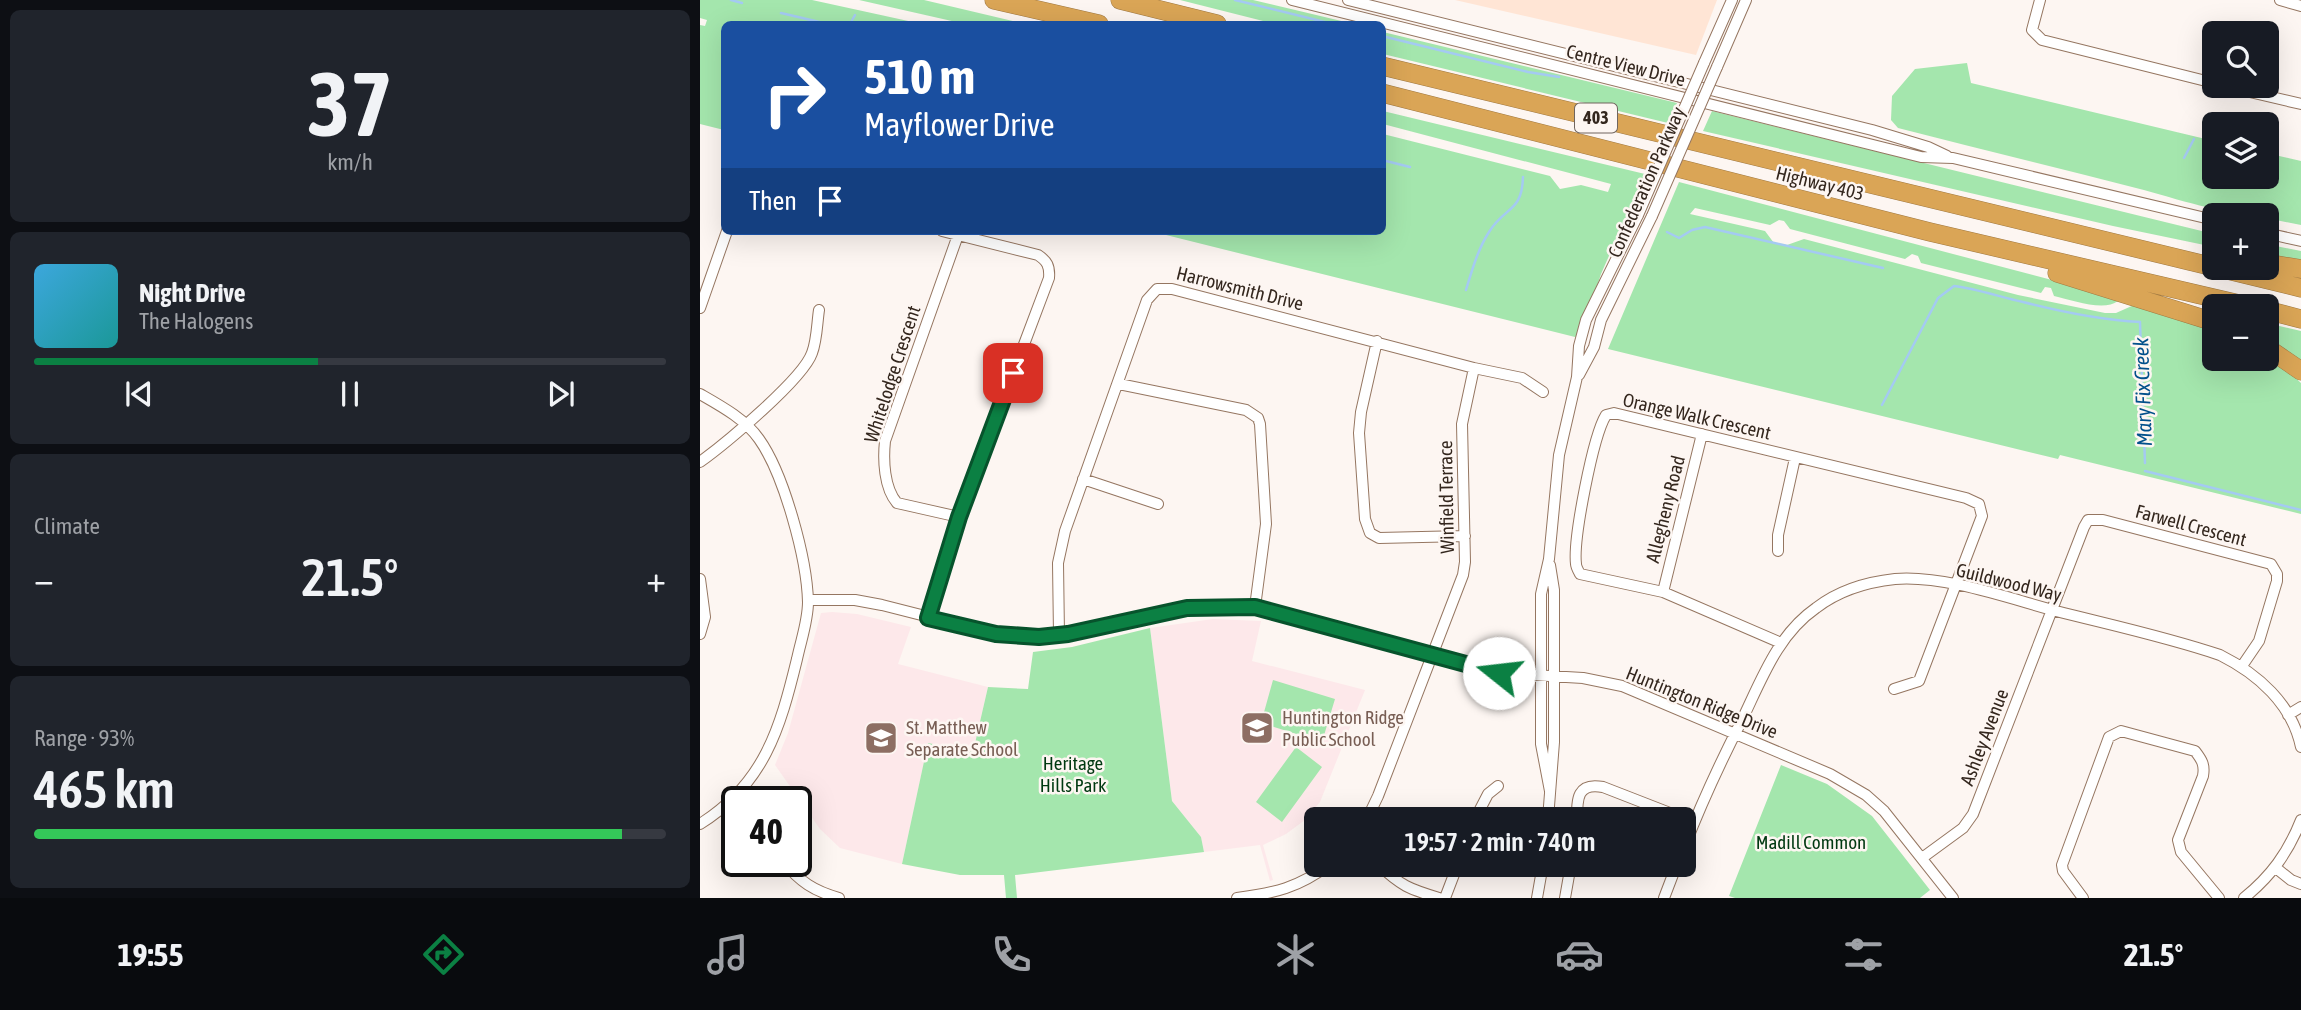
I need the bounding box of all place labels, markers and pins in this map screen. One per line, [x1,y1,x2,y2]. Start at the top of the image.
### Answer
pin [983,343,1043,403]
place label: Huntington Ridge Public School [1282,706,1404,750]
school or university icon: Huntington Ridge Public School [1238,709,1276,747]
place label: St. Matthew Separate School [906,716,1018,760]
school or university icon: St. Matthew Separate School [862,719,900,757]

